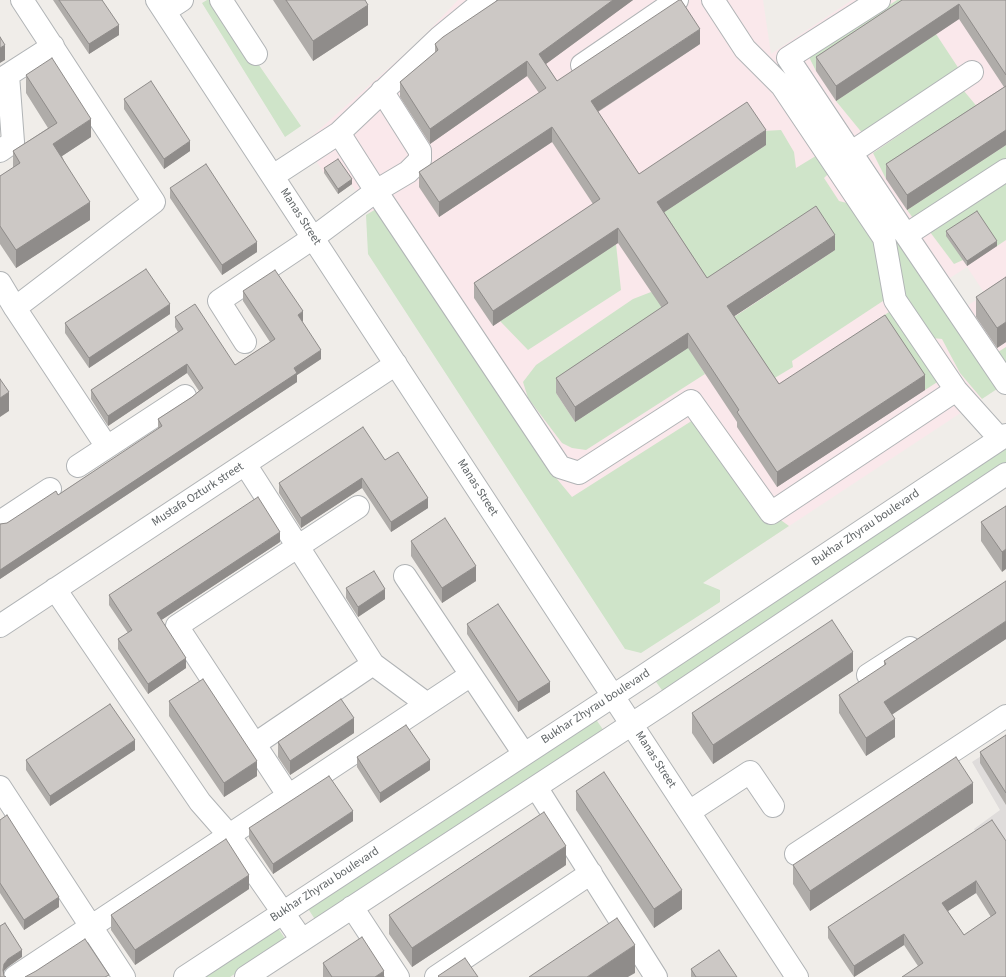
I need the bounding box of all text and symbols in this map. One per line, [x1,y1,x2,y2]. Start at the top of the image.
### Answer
street label: Manas Street [276,186,324,248]
street label: Manas Street [453,457,501,519]
street label: Mustafa Ozturk street [149,460,247,530]
street label: Bukhar Zhyrau boulevard [809,487,923,569]
street label: Bukhar Zhyrau boulevard [539,666,653,748]
street label: Manas Street [631,729,679,791]
street label: Bukhar Zhyrau boulevard [268,844,382,926]

